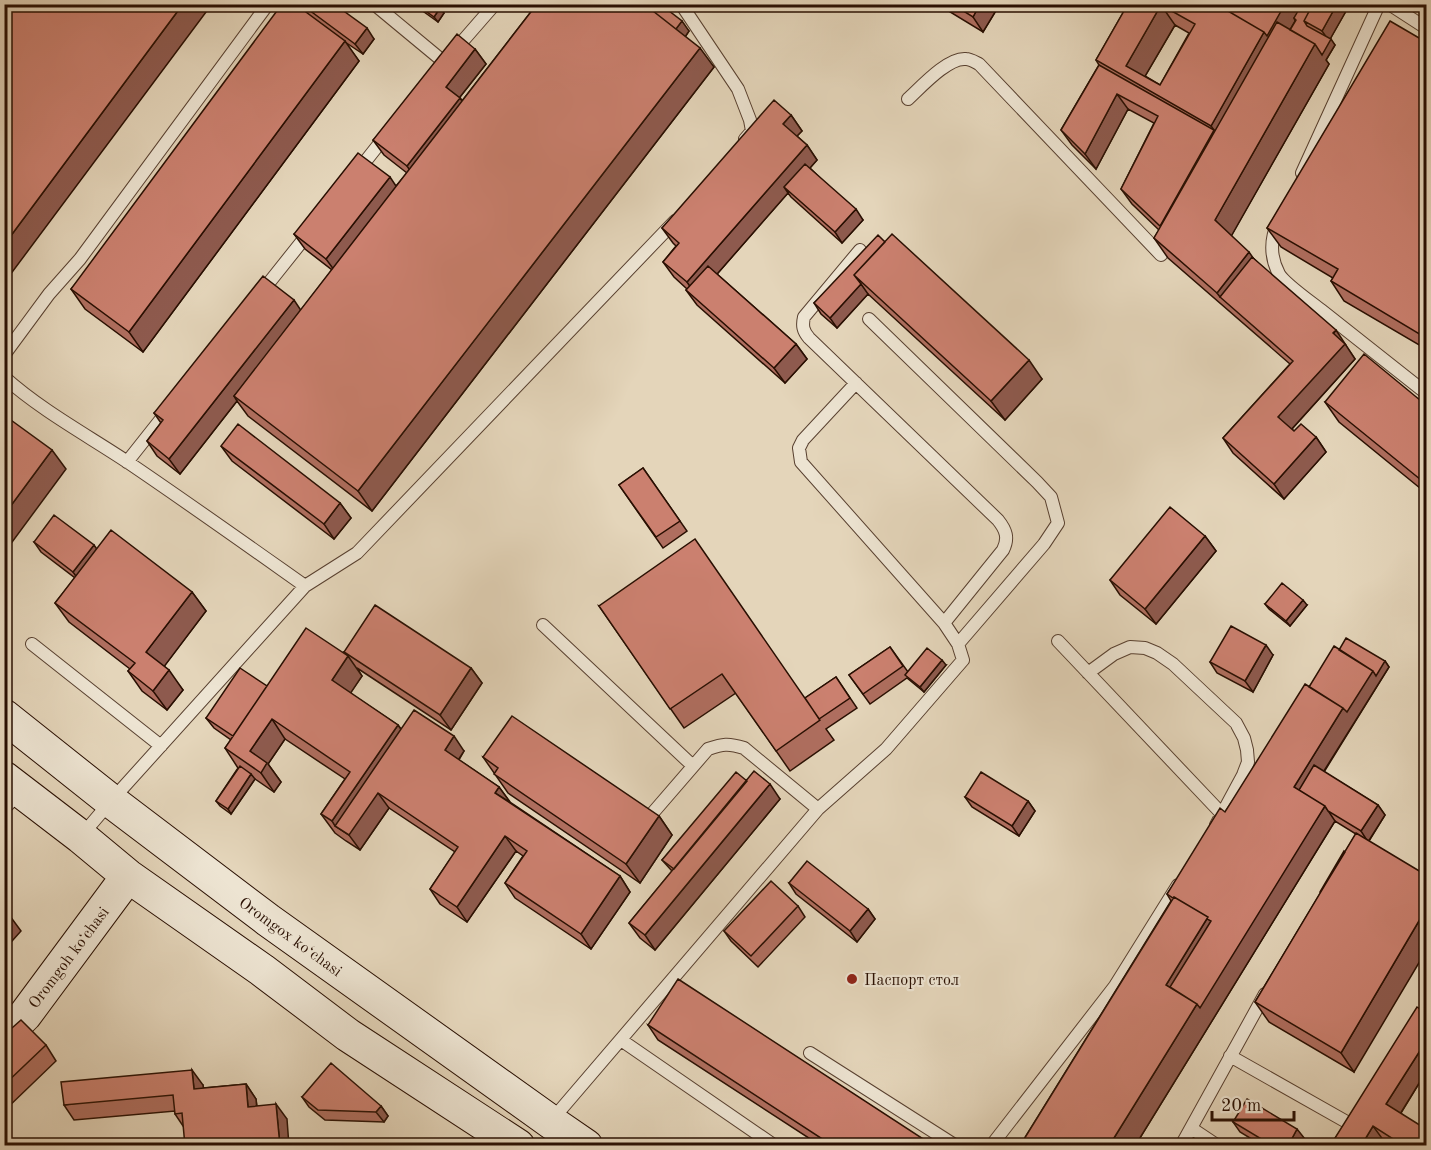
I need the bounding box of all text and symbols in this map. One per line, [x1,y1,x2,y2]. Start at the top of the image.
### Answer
street label: Oromgox ko‘chasi [235,894,345,980]
street label: Oromgoh koʻchasi [26,904,113,1012]
marker: Паспорт стол [845,972,859,986]
place label: Паспорт стол [864,973,959,989]
scale bar [1212,1084,1294,1122]
text: 20 m [1221,1097,1261,1115]

